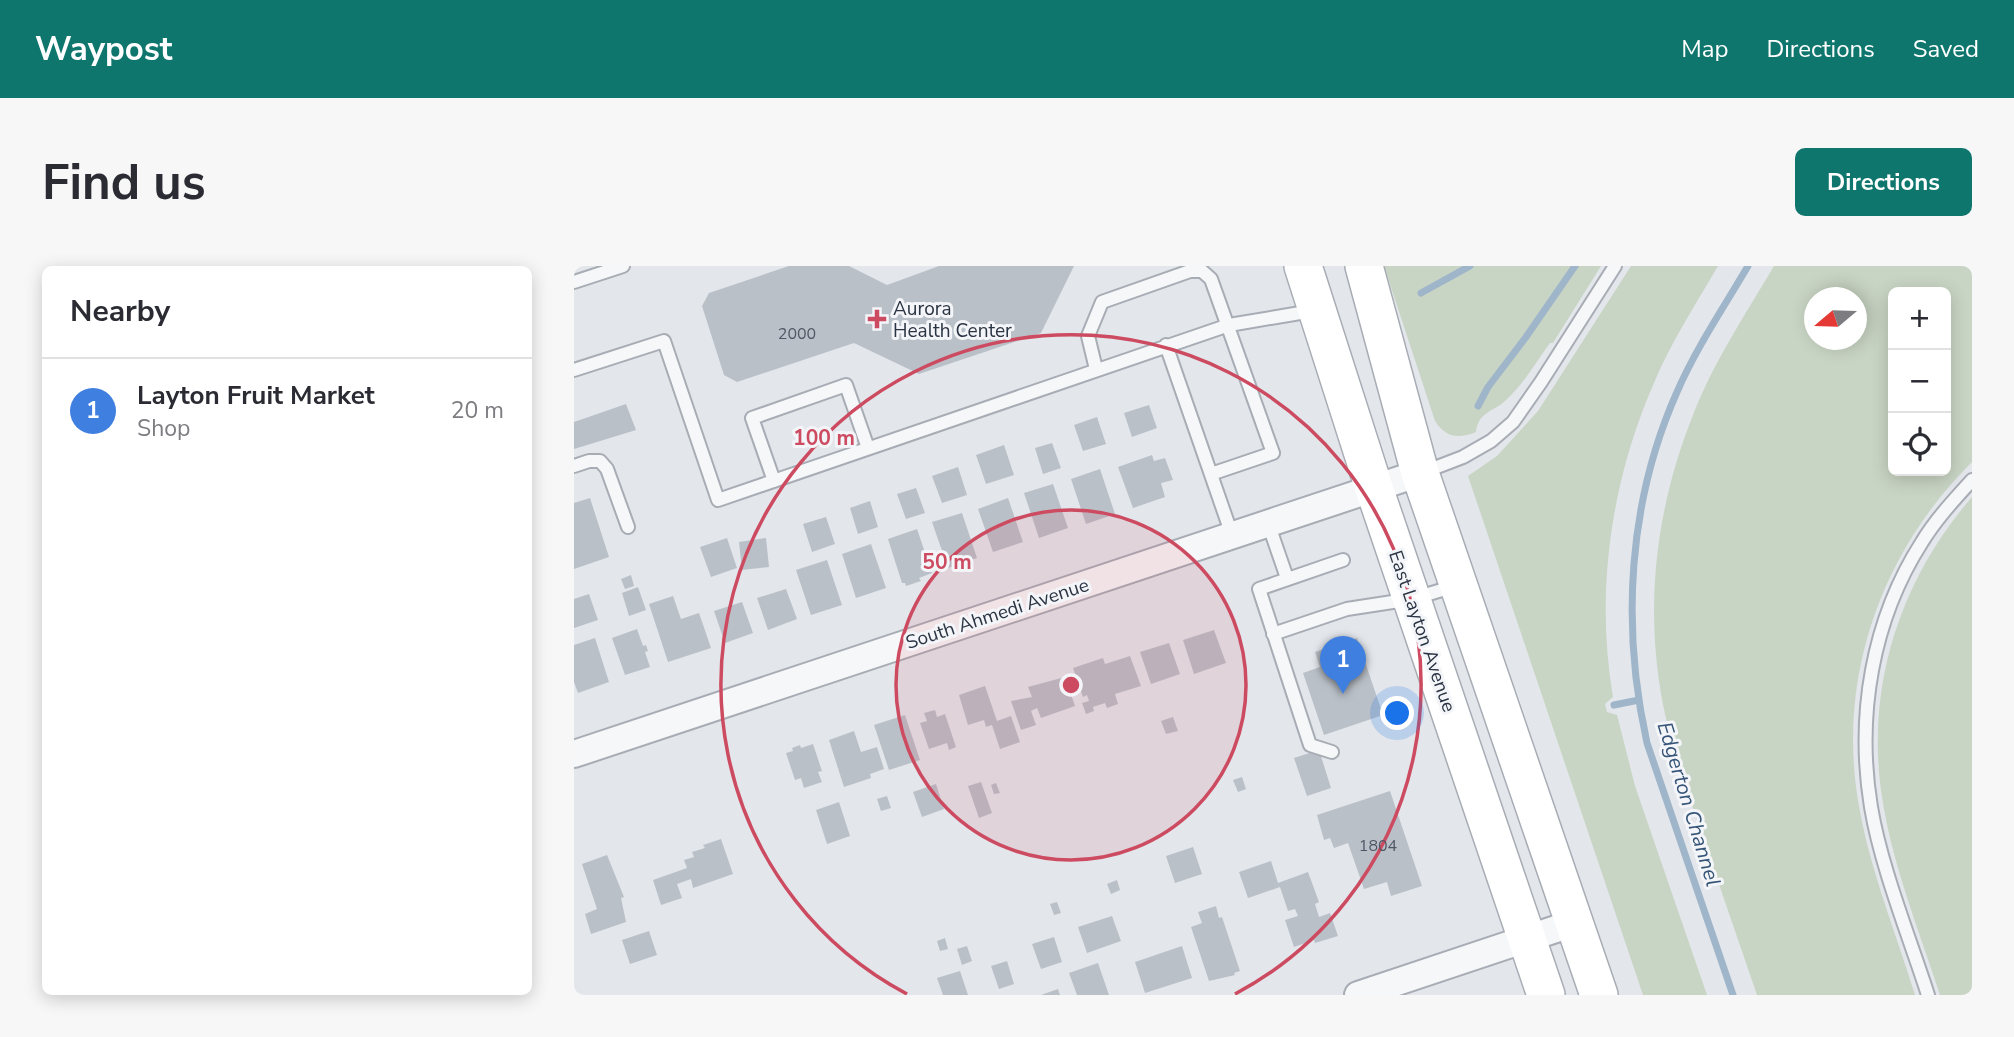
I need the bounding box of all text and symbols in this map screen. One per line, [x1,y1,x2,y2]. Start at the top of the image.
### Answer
text: Waypost [35,27,172,72]
text: Map [1681,33,1728,65]
text: Directions [1766,33,1875,65]
text: Saved [1913,33,1979,65]
button: Directions [1795,148,1972,216]
text: Find us [42,149,206,216]
north arrow [1804,287,1867,350]
map controls [1888,287,1951,476]
button: + [1888,287,1951,350]
text: Nearby [70,291,170,332]
place label: Aurora Health Center [893,296,1012,344]
marker: Aurora Health Center [867,309,887,329]
house number: 2000 [778,323,816,345]
button: − [1888,350,1951,413]
text: Layton Fruit Market [137,378,375,413]
text: 1 [86,395,100,426]
text: 20 m [451,395,504,426]
text: Shop [137,413,190,444]
button: locate [1888,413,1951,476]
text: 100 m [793,424,855,452]
street label: East Layton Avenue [1382,547,1462,716]
text: 50 m [922,548,972,576]
street label: South Ahmedi Avenue [902,572,1092,656]
pin: 1 [1320,636,1366,694]
centre of rings [1059,673,1083,697]
your location [1380,696,1414,730]
water label: Edgerton Channel [1651,718,1727,890]
house number: 1804 [1359,835,1398,857]

